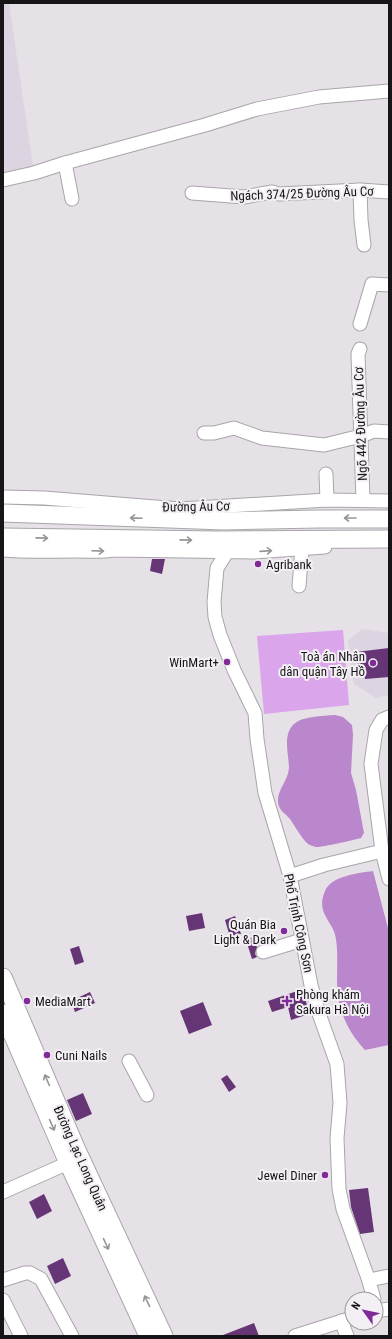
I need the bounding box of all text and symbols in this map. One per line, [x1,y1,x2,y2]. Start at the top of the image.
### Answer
street label: Ngách 374/25 Đường Âu Cơ [230,183,374,203]
street label: Ngõ 442 Đường Âu Cơ [351,366,370,481]
street label: Đường Âu Cơ [162,498,230,515]
one-way arrow [130,514,143,522]
one-way arrow [344,515,357,522]
one-way arrow [35,534,48,542]
one-way arrow [179,536,192,544]
one-way arrow [91,548,104,555]
one-way arrow [259,548,272,555]
place label: Agribank [266,557,312,572]
marker: Agribank [253,559,263,569]
place label: Toà án Nhân dân quận Tây Hồ [280,649,365,679]
place label: WinMart+ [169,655,219,670]
marker: WinMart+ [222,657,232,667]
marker: Toà án Nhân dân quận Tây Hồ [368,658,378,668]
street label: Phố Trịnh Công Sơn [281,872,316,974]
place label: Quán Bia Light & Dark [214,917,276,947]
marker: Quán Bia Light & Dark [279,926,289,936]
place label: Phòng khám Sakura Hà Nội [296,987,369,1017]
place label: MediaMart [35,994,91,1009]
marker: Phòng khám Sakura Hà Nội [281,995,293,1007]
marker: MediaMart [22,996,32,1006]
place label: Cuni Nails [55,1048,107,1063]
marker: Cuni Nails [42,1050,52,1060]
one-way arrow [43,1075,50,1087]
street label: Đường Lạc Long Quân [51,1103,110,1213]
one-way arrow [49,1119,56,1131]
place label: Jewel Diner [257,1168,317,1183]
marker: Jewel Diner [320,1170,330,1180]
one-way arrow [103,1237,110,1249]
north arrow [344,1291,384,1331]
one-way arrow [143,1295,150,1307]
text: N [349,1299,363,1312]

